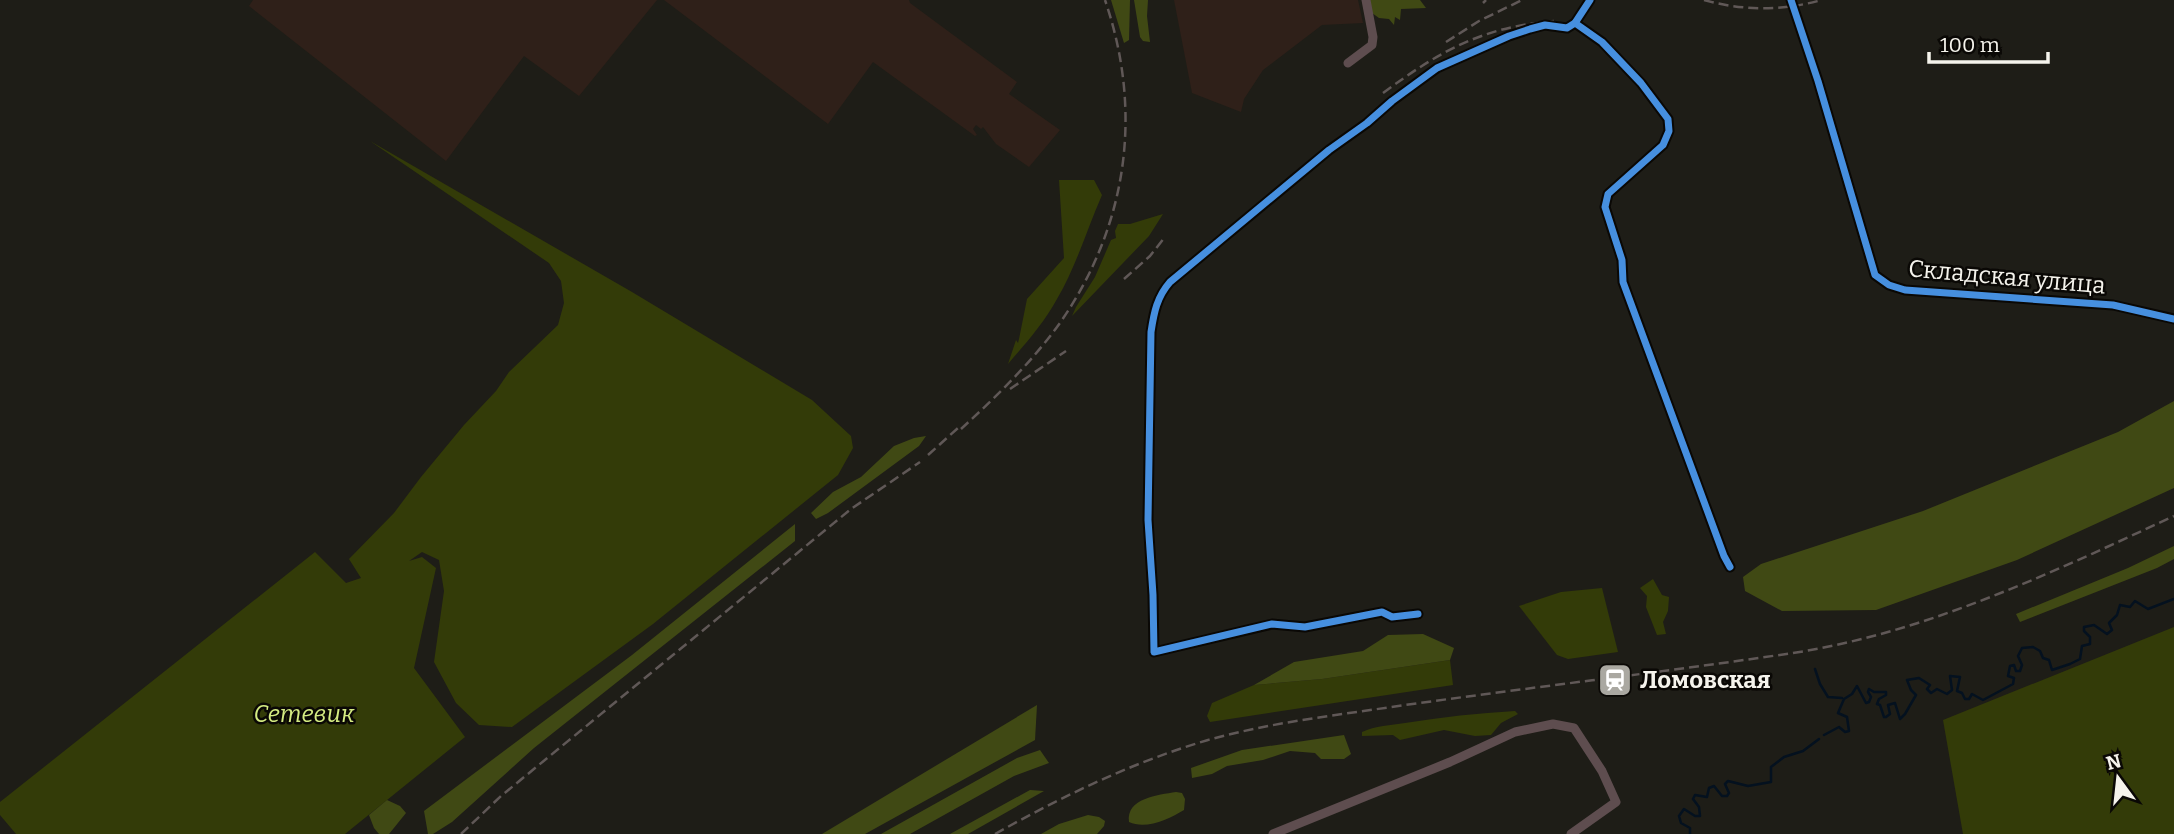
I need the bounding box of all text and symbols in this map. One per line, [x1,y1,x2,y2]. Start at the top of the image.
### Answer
scale bar [1929,21,2048,65]
text: 100 m [1940,32,2000,58]
street label: Складская улица [1907,254,2107,300]
station icon: Ломовская [1596,661,1634,699]
place label: Ломовская [1640,666,1771,694]
park label: Сетевик [254,700,355,728]
north arrow [2083,743,2153,813]
text: N [2104,749,2124,775]

